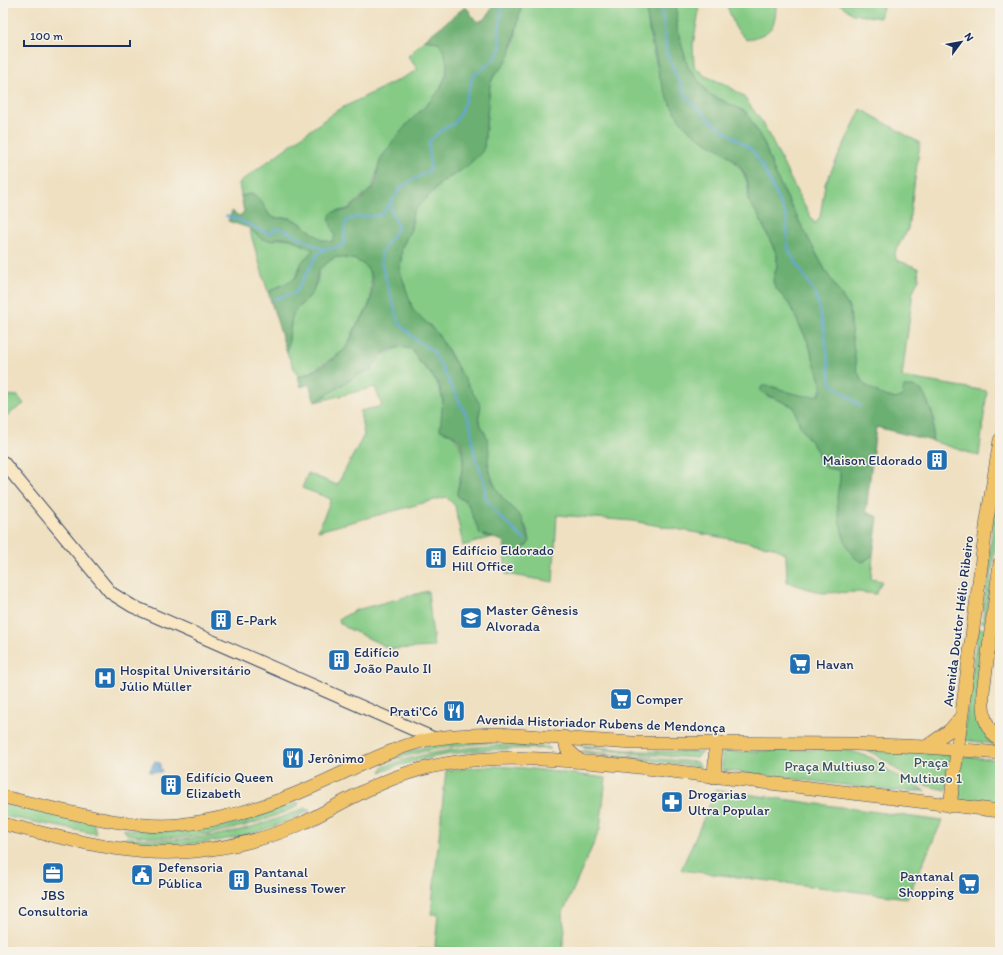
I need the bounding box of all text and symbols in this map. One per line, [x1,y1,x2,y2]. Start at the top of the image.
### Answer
scale bar [24,22,130,48]
north arrow [941,22,981,62]
text: 100 m [30,29,63,43]
text: N [962,30,977,44]
building icon: Maison Eldorado [924,447,950,473]
place label: Maison Eldorado [823,452,922,469]
street label: Avenida Doutor Hélio Ribeiro [940,535,977,708]
place label: Edifício Eldorado Hill Office [452,542,554,575]
building icon: Edifício Eldorado Hill Office [423,545,449,571]
place label: Master Gênesis Alvorada [486,602,578,635]
school or university icon: Master Gênesis Alvorada [458,605,484,631]
building icon: E-Park [208,607,234,633]
place label: E-Park [236,612,277,629]
place label: Edifício João Paulo II [354,644,431,677]
building icon: Edifício João Paulo II [326,647,352,673]
supermarket icon: Havan [787,651,813,677]
place label: Havan [816,656,854,673]
place label: Hospital Universitário Júlio Müller [120,662,251,695]
hospital icon: Hospital Universitário Júlio Müller [92,665,118,691]
supermarket icon: Comper [608,686,634,712]
place label: Comper [636,691,683,708]
restaurant icon: Prati'Có [441,698,467,724]
place label: Prati'Có [390,703,438,720]
street label: Avenida Historiador Rubens de Mendonça [476,711,726,736]
restaurant icon: Jerônimo [280,745,306,771]
place label: Jerônimo [308,750,364,767]
park label: Praça Multiuso 1 [900,754,963,787]
park label: Praça Multiuso 2 [785,758,886,775]
place label: Edifício Queen Elizabeth [186,769,274,802]
building icon: Edifício Queen Elizabeth [158,772,184,798]
place label: Drogarias Ultra Popular [688,786,770,819]
pharmacy icon: Drogarias Ultra Popular [659,789,685,815]
place label: Defensoria Pública [158,859,223,892]
office icon: JBS Consultoria [40,860,66,886]
public building icon: Defensoria Pública [129,862,155,888]
place label: Pantanal Business Tower [254,864,346,897]
building icon: Pantanal Business Tower [226,867,252,893]
place label: Pantanal Shopping [899,868,955,901]
supermarket icon: Pantanal Shopping [956,871,982,897]
place label: JBS Consultoria [18,887,88,920]

